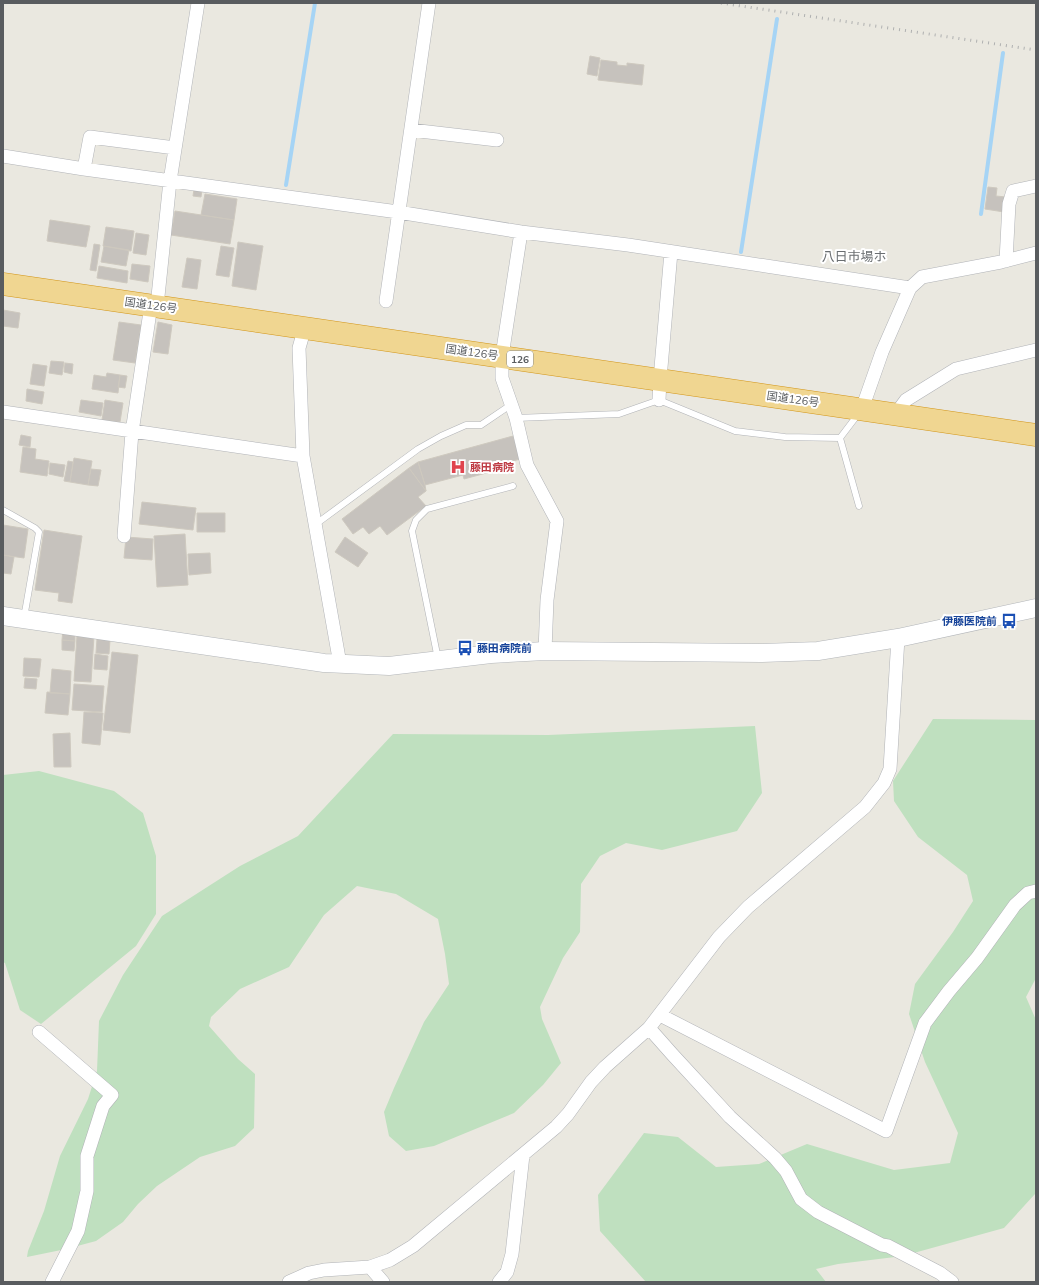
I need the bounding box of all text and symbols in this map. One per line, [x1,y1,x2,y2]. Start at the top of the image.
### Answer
district label: 八日市場ホ [821,248,887,264]
street label: 国道126号 [124,294,178,316]
street label: 国道126号 [445,341,499,363]
road number: 126 [507,351,533,367]
street label: 国道126号 [766,388,820,410]
hospital icon: 藤田病院 [449,458,467,476]
place label: 藤田病院 [470,460,514,474]
bus stop icon: 伊藤医院前 [1000,612,1018,630]
place label: 伊藤医院前 [942,614,997,628]
bus stop icon: 藤田病院前 [456,639,474,657]
place label: 藤田病院前 [477,641,532,655]

